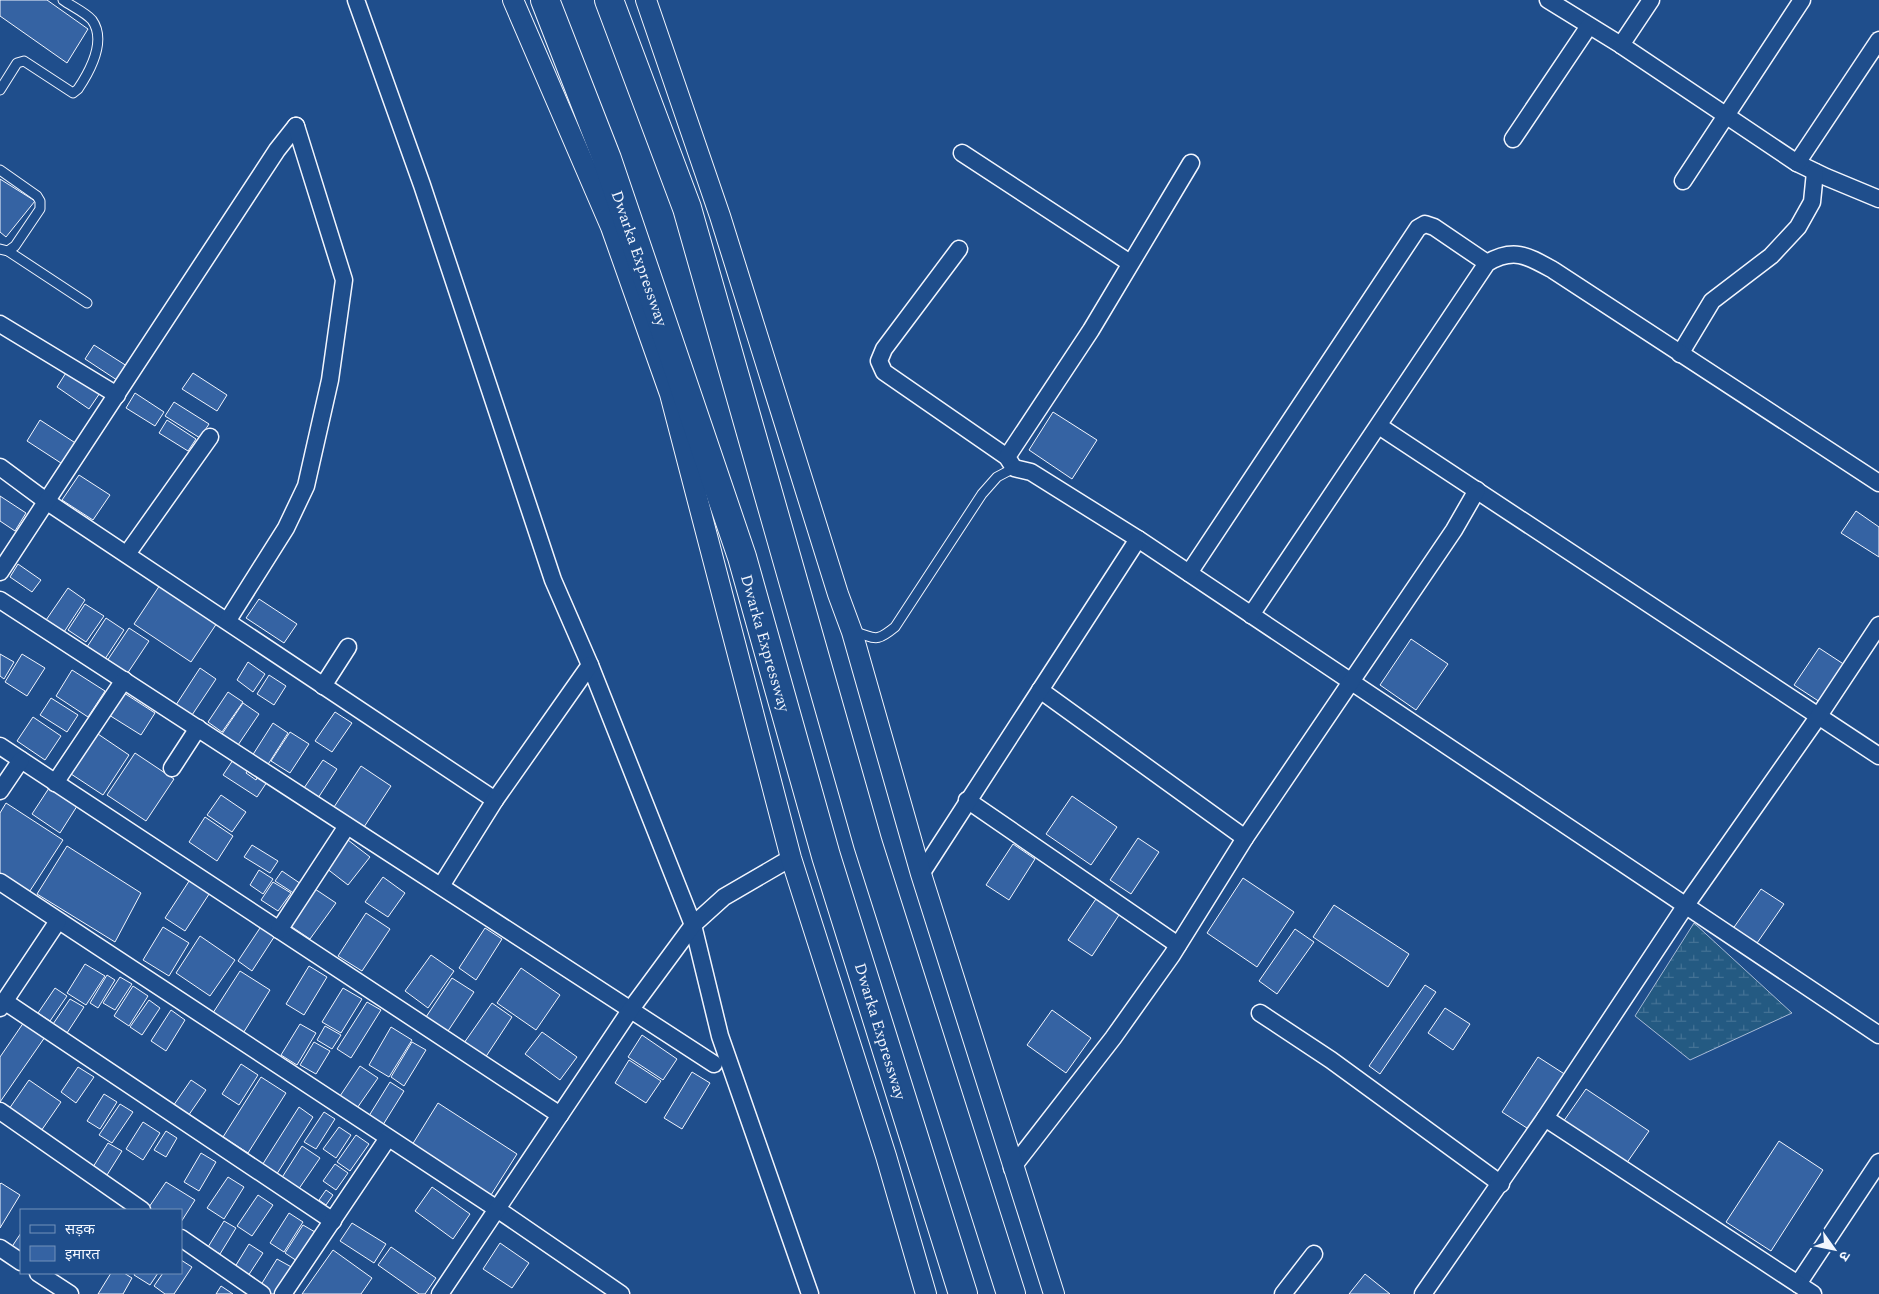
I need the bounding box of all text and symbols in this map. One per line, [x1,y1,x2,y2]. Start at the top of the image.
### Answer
street label: Dwarka Expressway [605,187,674,331]
street label: Dwarka Expressway [734,572,797,716]
street label: Dwarka Expressway [848,960,913,1104]
legend [20,1209,182,1274]
text: सड़क [65,1218,95,1241]
north arrow [1809,1224,1859,1274]
text: इमारत [65,1243,100,1266]
text: उ [1833,1247,1856,1266]

